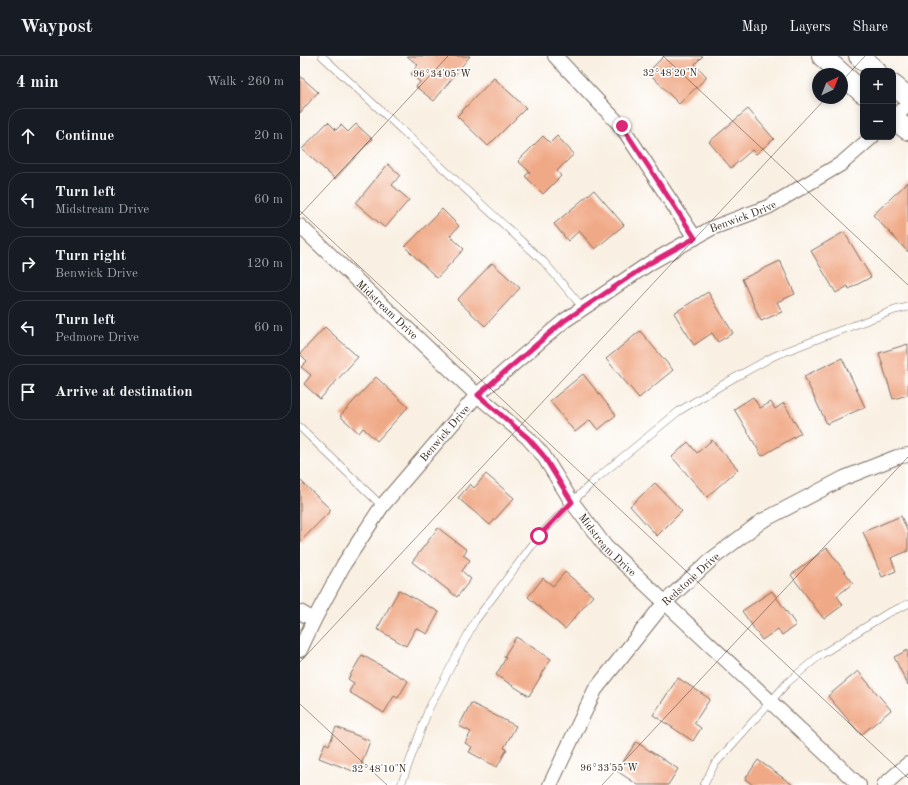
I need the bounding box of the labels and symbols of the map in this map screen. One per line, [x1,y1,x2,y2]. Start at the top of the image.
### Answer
text: 32°48'20"N [643,68,698,78]
north arrow [812,68,848,104]
text: 96°34'05"W [413,69,471,79]
route end [613,117,631,135]
street label: Benwick Drive [708,199,779,235]
street label: Midstream Drive [354,279,419,342]
street label: Benwick Drive [419,404,473,464]
street label: Midstream Drive [576,512,637,579]
route start [530,527,548,545]
street label: Redstone Drive [661,551,722,609]
text: 96°33'55"W [580,763,638,773]
text: 32°48'10"N [352,764,407,774]

